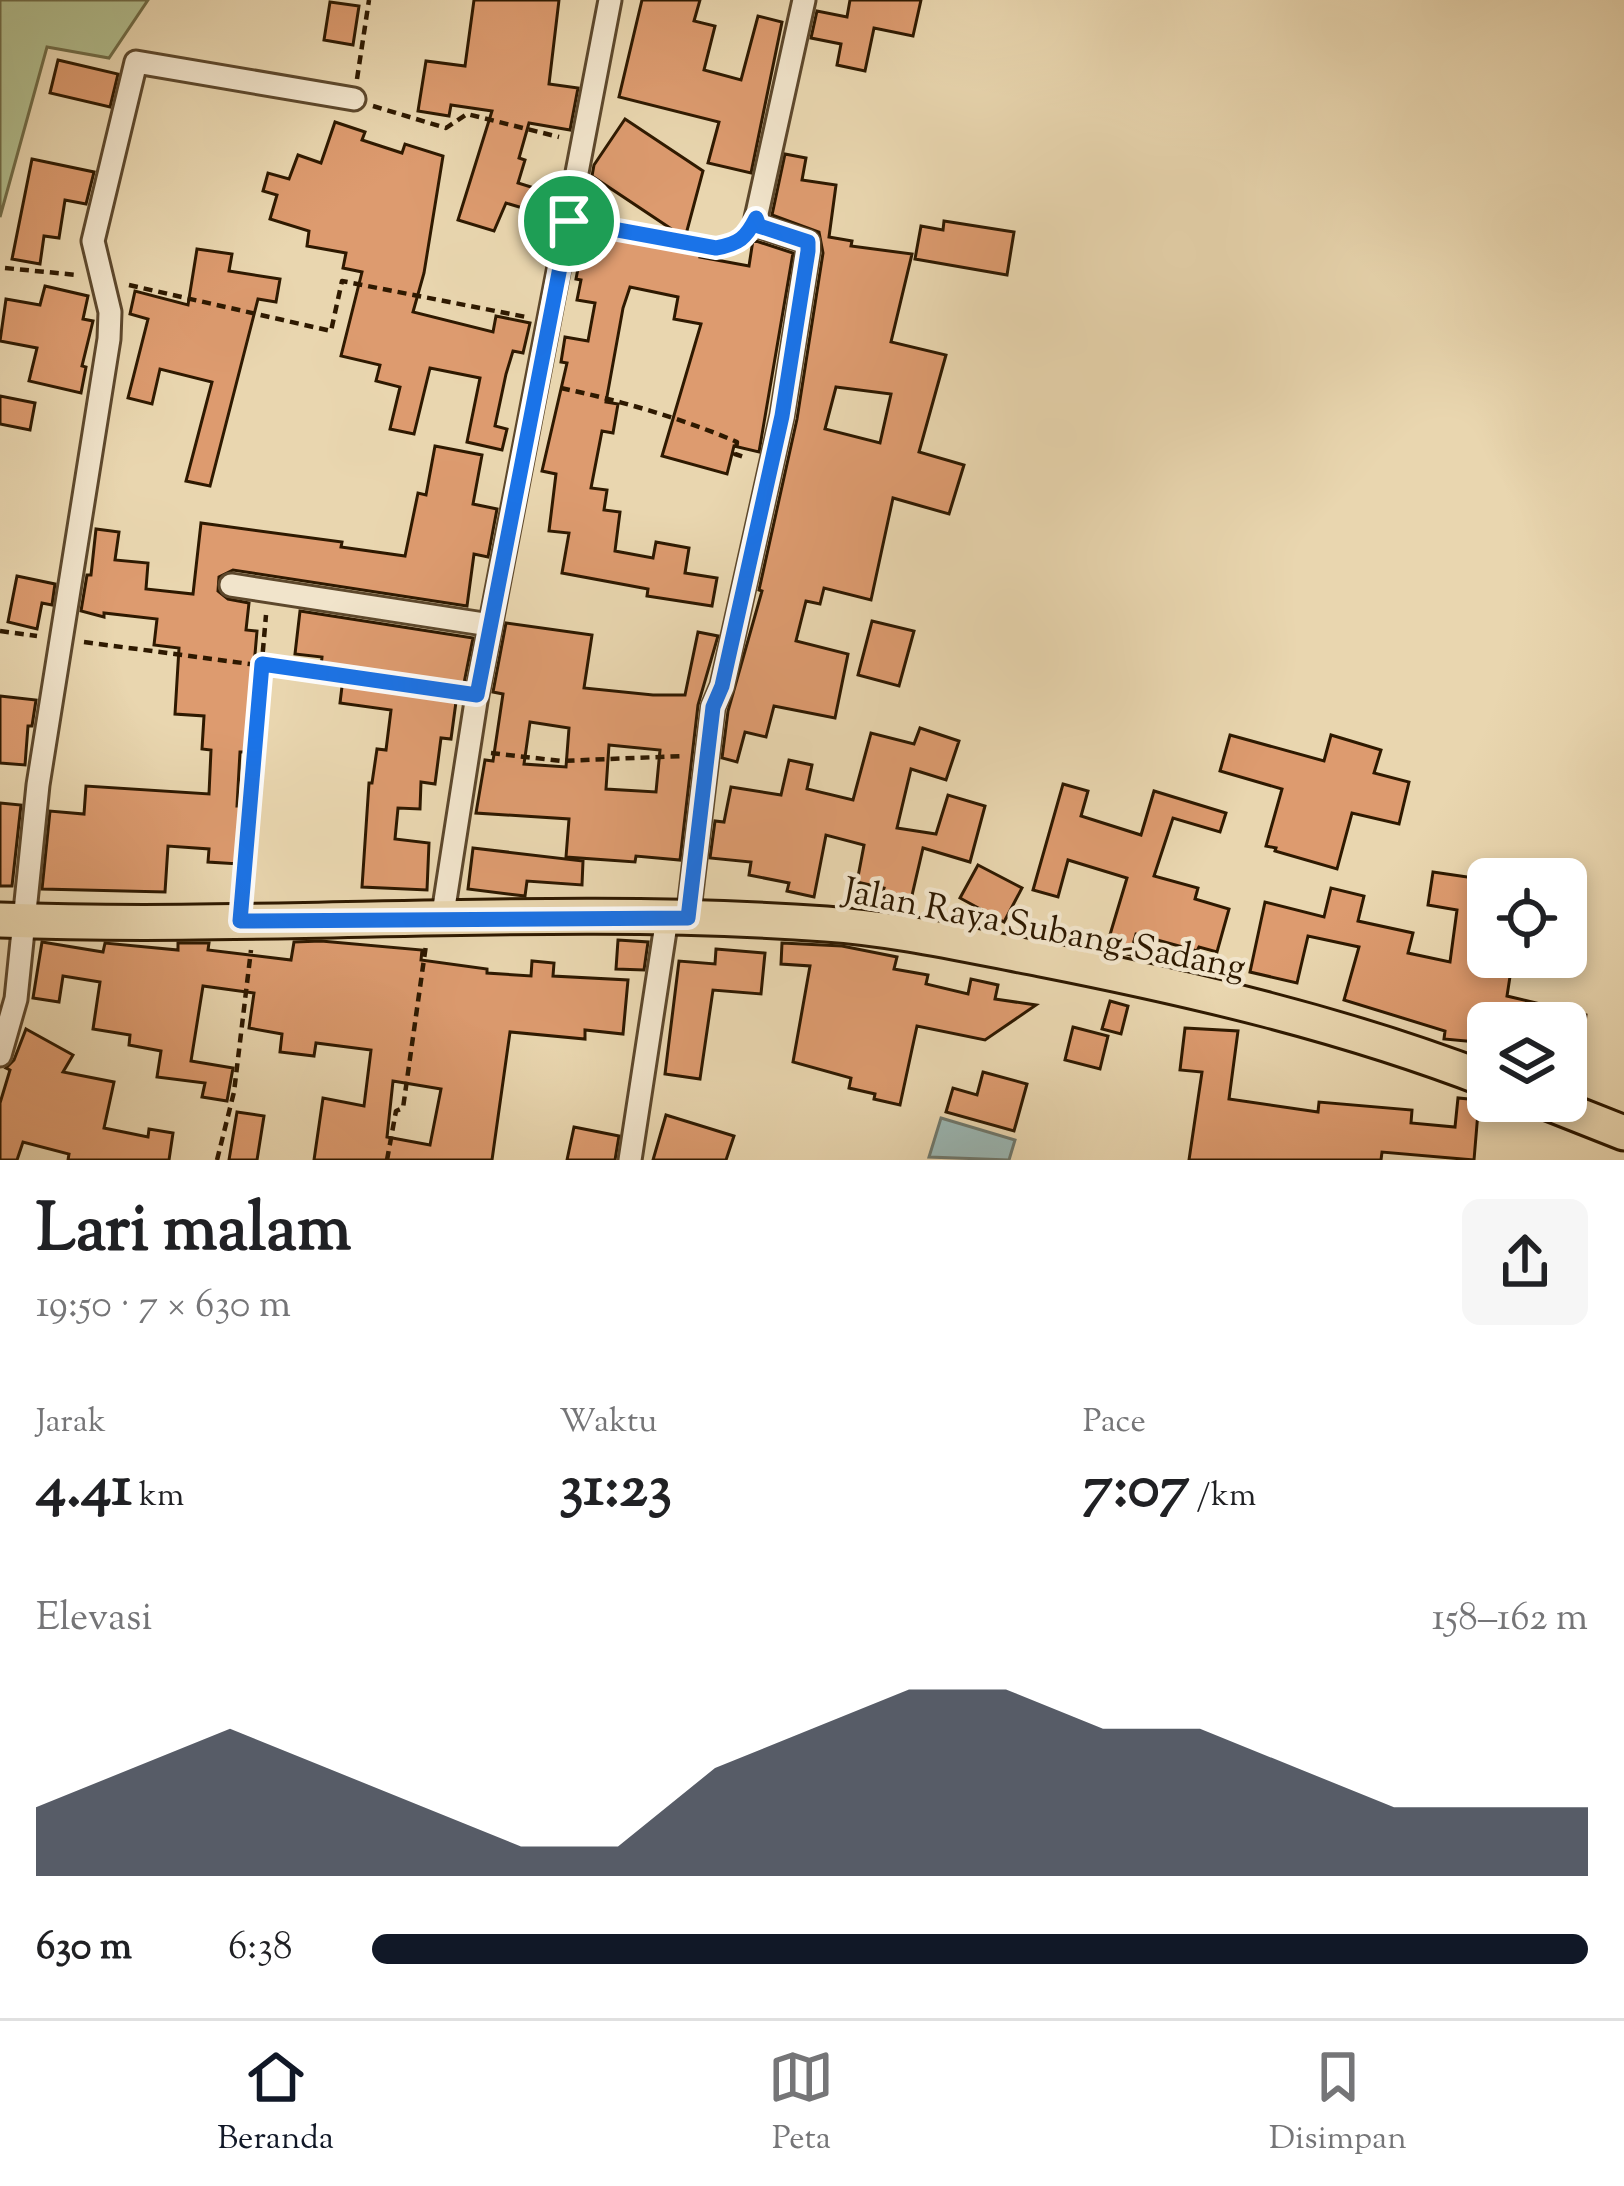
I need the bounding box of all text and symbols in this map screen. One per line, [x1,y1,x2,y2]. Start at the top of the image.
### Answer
pin [518,170,620,272]
icon: arrive [536,188,602,254]
map controls [1467,858,1587,1122]
button: locate [1467,858,1587,978]
street label: Jalan Raya Subang-Sadang [837,866,1250,995]
button: layers [1467,1002,1587,1122]
text: Lari malam [36,1186,351,1281]
button: share [1462,1199,1588,1325]
text: 19:50 · 7 × 630 m [36,1279,291,1335]
text: Jarak [36,1399,106,1447]
text: Waktu [559,1399,657,1447]
text: Pace [1083,1399,1146,1447]
text: 4.41 [36,1447,132,1534]
text: 31:23 [559,1447,672,1534]
text: 7:07 [1083,1447,1190,1534]
text: km [132,1473,184,1521]
text: /km [1190,1473,1256,1521]
text: Elevasi [36,1592,152,1648]
text: 158–162 m [1432,1592,1588,1648]
text: 630 m [36,1921,132,1977]
text: 6:38 [228,1921,292,1977]
tab: Beranda [217,2044,334,2164]
tab: Peta [768,2044,834,2164]
tab: Disimpan [1269,2044,1407,2164]

